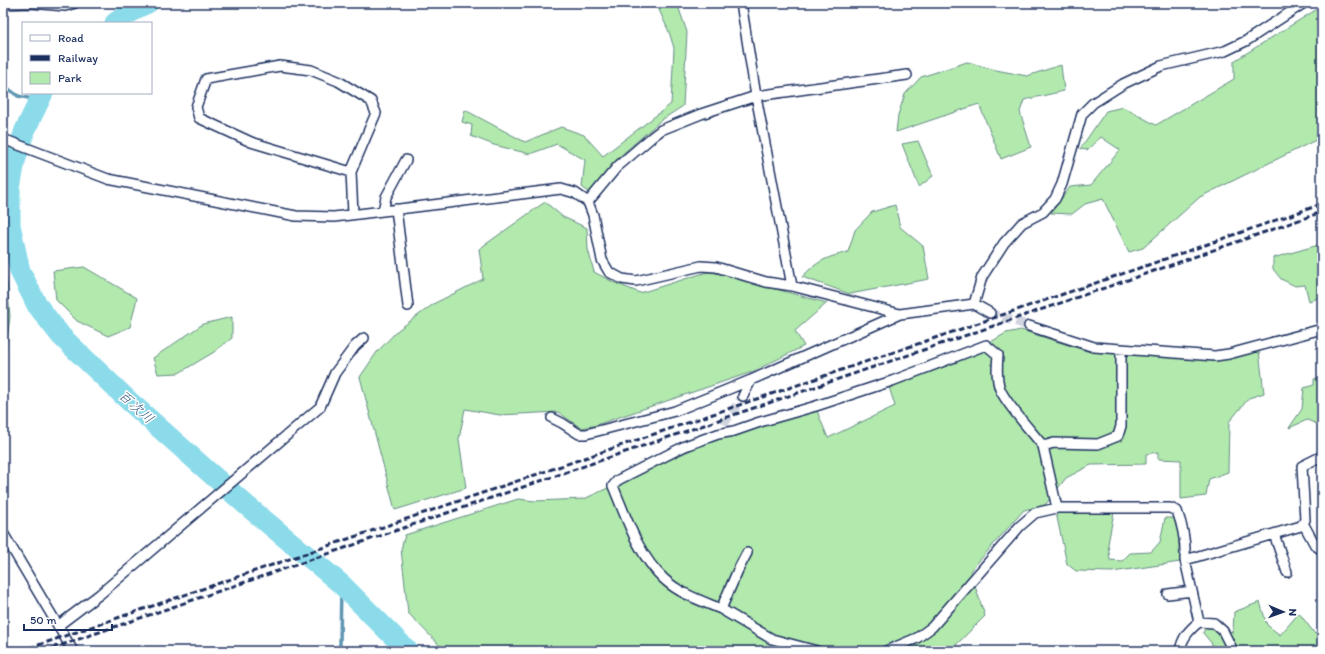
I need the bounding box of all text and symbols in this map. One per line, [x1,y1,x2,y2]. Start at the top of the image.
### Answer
legend [22,22,152,94]
text: Road [58,31,84,45]
text: Railway [58,51,98,65]
text: Park [58,71,82,85]
water label: 百次川 [115,387,157,427]
north arrow [1263,592,1303,632]
scale bar [24,606,112,632]
text: N [1286,608,1299,616]
text: 50 m [30,613,56,627]

